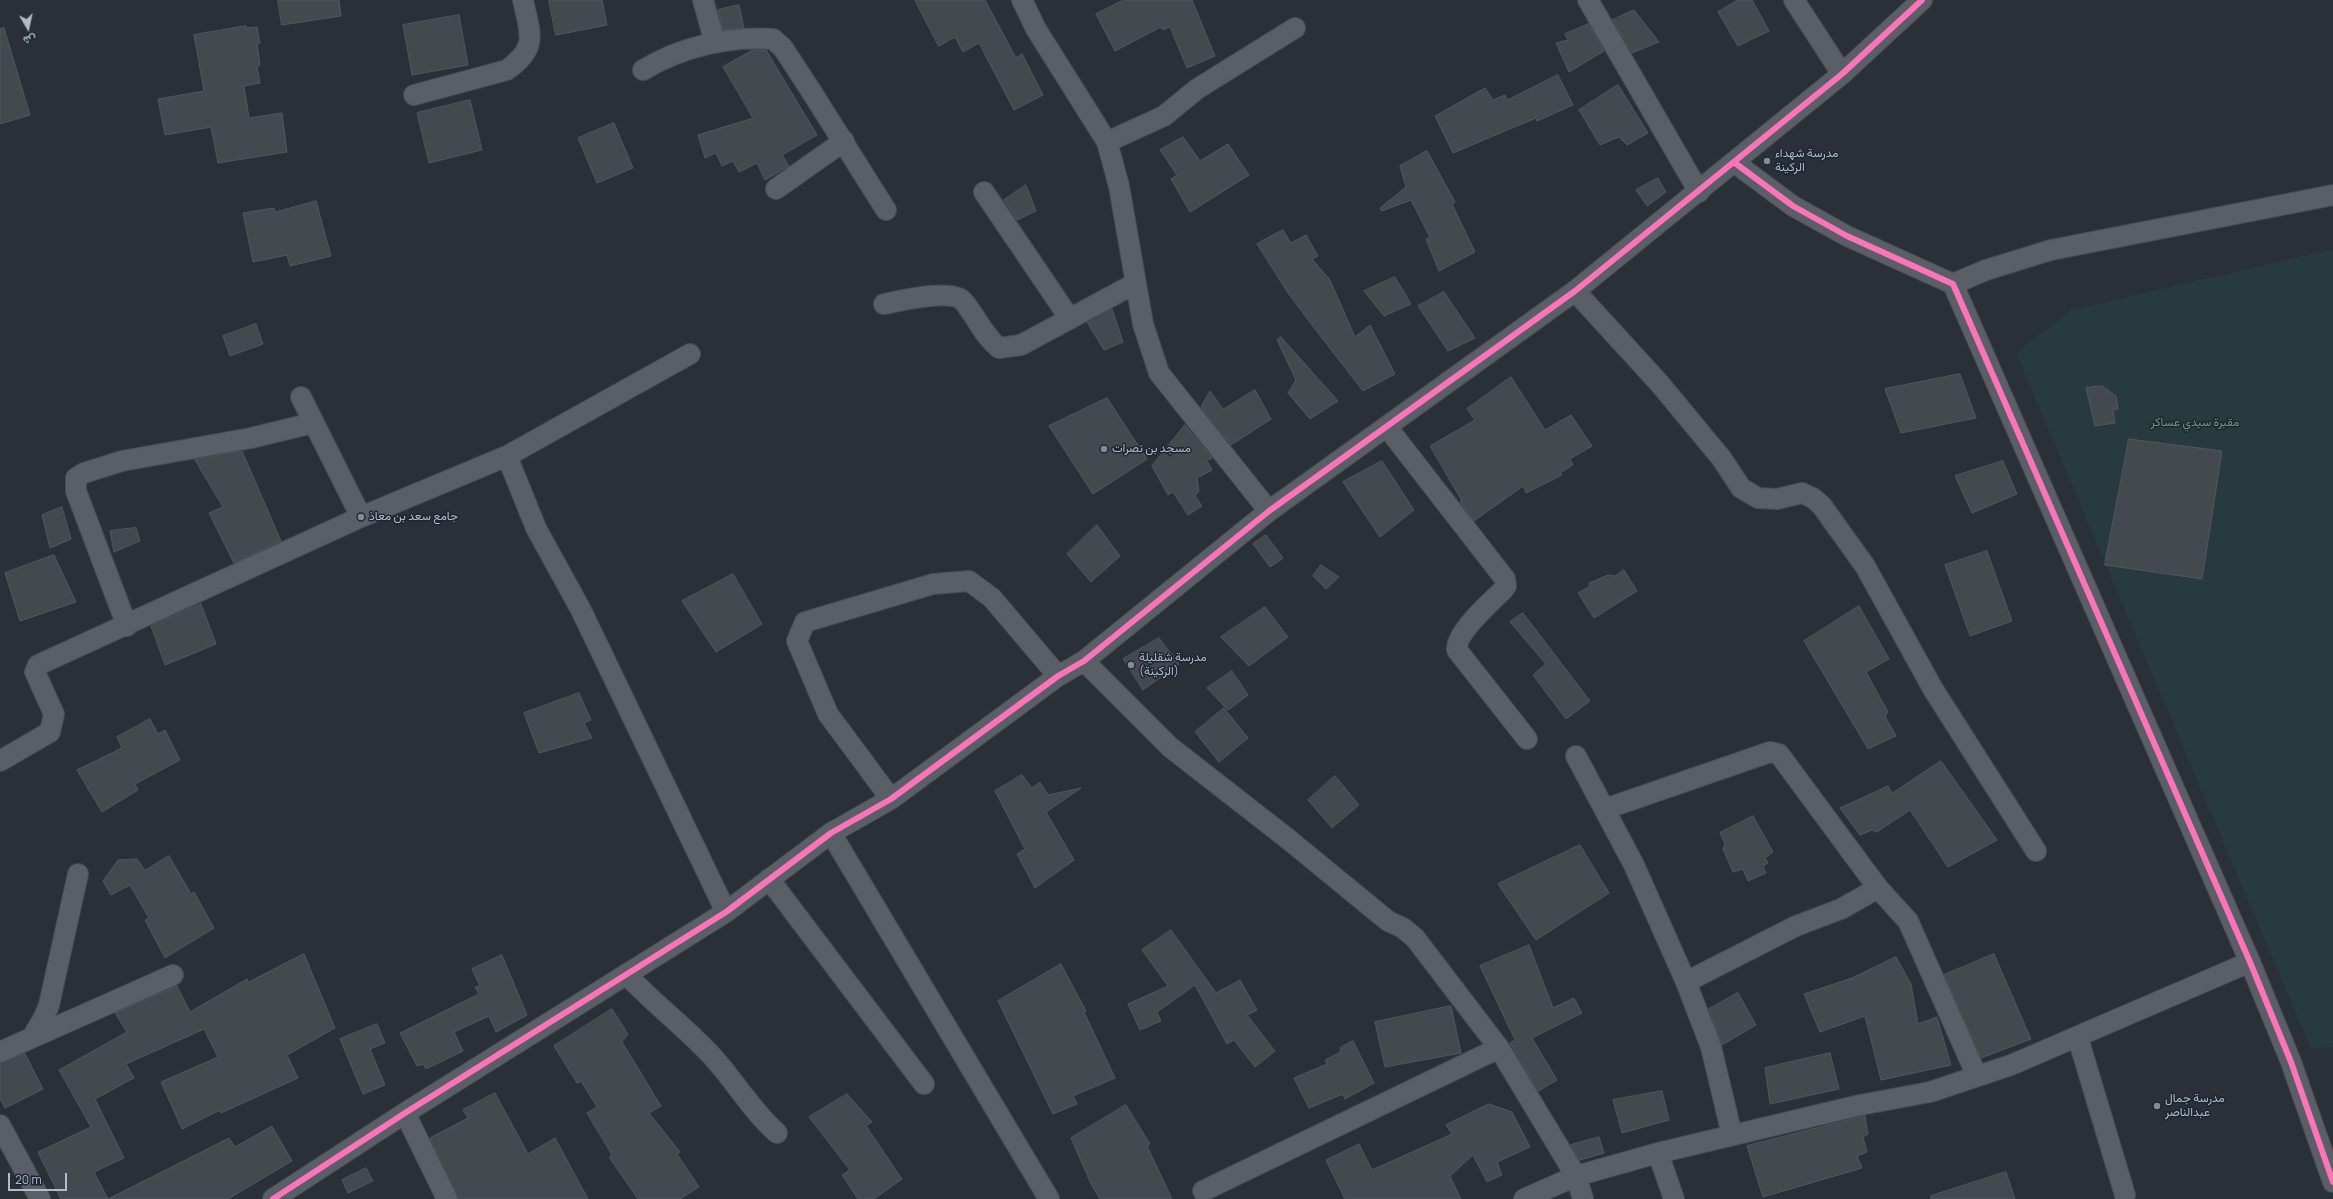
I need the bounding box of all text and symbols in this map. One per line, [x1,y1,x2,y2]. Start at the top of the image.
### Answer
north arrow [8,8,48,48]
text: ش [22,32,38,49]
place label: مدرسة شهداء الركينة [1775,147,1838,175]
marker: مدرسة شهداء الركينة [1762,156,1772,166]
park label: مقبرة سيدي عساكر [2151,416,2239,430]
place label: مسجد بن نصرات [1112,442,1191,456]
marker: مسجد بن نصرات [1099,444,1109,454]
place label: جامع سعد بن معاذ [369,510,458,524]
marker: جامع سعد بن معاذ [356,512,366,522]
place label: مدرسة شقليلة (الركينة) [1139,651,1207,679]
marker: مدرسة شقليلة (الركينة) [1126,660,1136,670]
place label: مدرسة جمال عبدالناصر [2165,1092,2225,1120]
marker: مدرسة جمال عبدالناصر [2152,1101,2162,1111]
scale bar [10,1165,69,1191]
text: 20 m [15,1171,42,1188]

